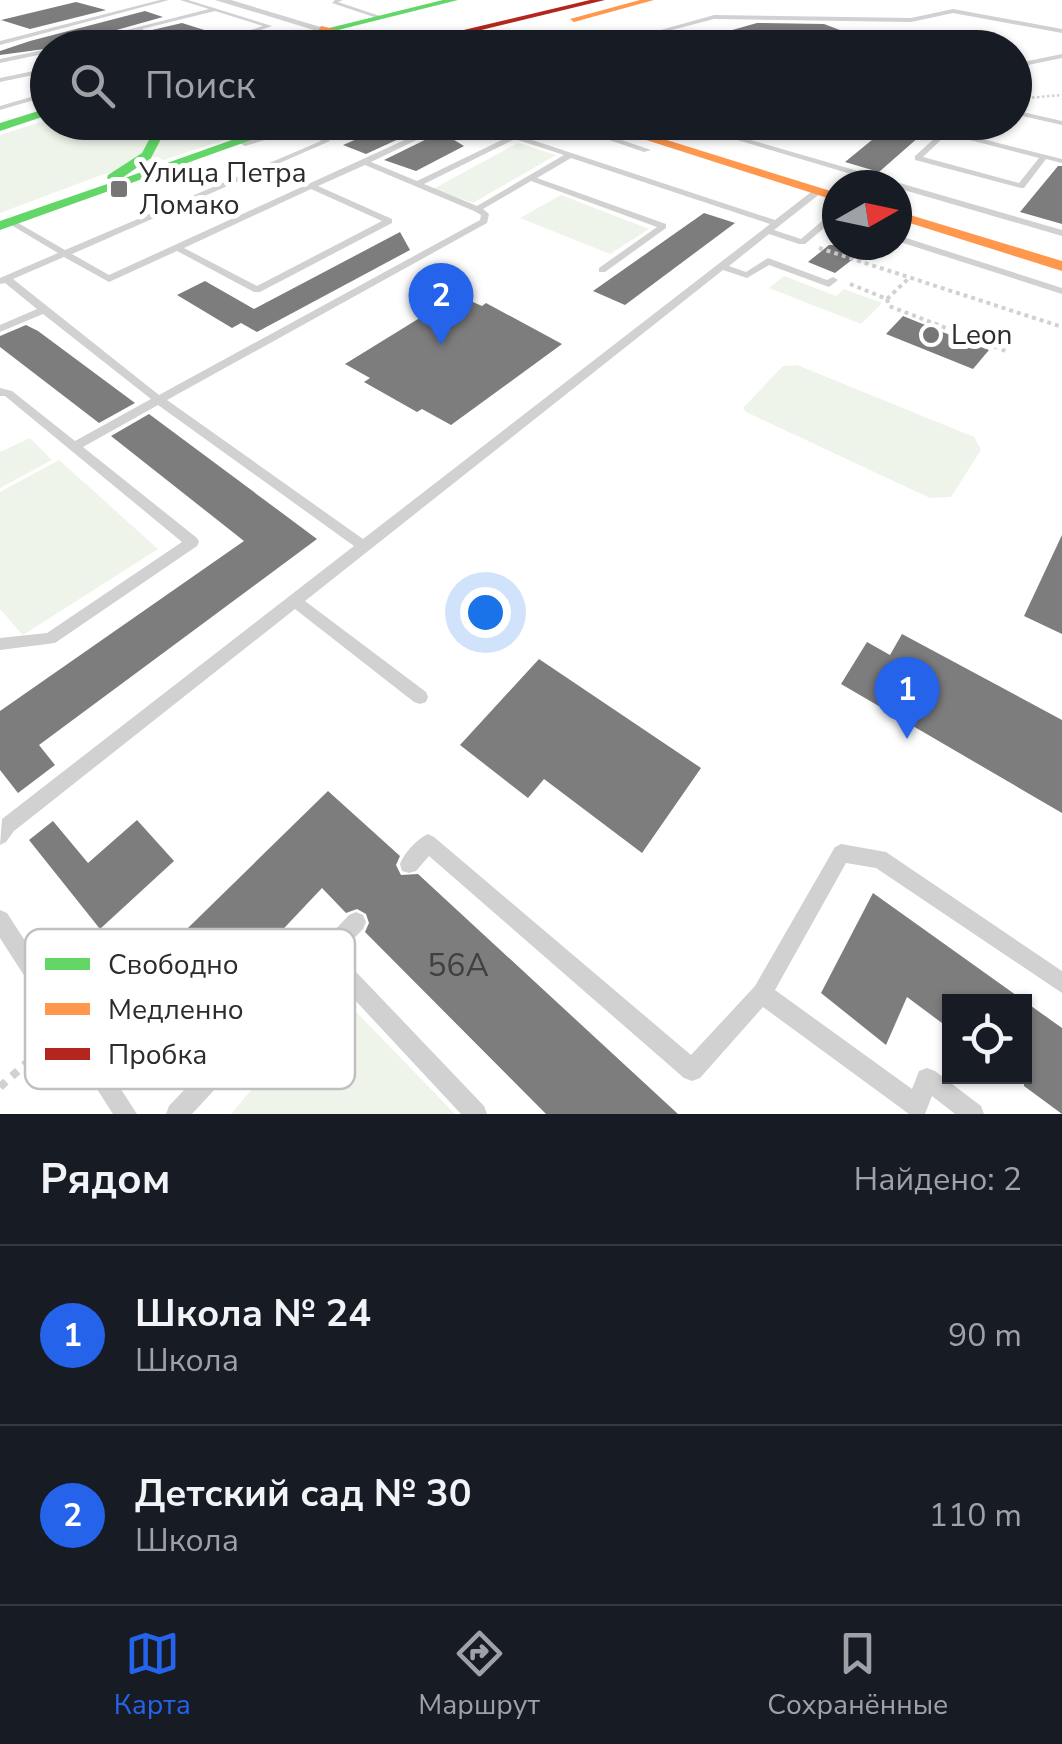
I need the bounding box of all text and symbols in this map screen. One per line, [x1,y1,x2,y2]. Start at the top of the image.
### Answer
search box [30,30,1032,140]
icon: search [65,58,120,113]
text: Поиск [145,60,255,111]
place label: Улица Петра Ломако [138,154,307,224]
north arrow [822,170,912,260]
marker: Улица Петра Ломако [108,178,130,200]
pin: 2 [408,262,474,345]
place label: Leon [951,316,1012,354]
marker: Leon [920,324,942,346]
your location [460,587,511,638]
pin: 1 [874,656,940,739]
legend [25,929,355,1089]
house number: 56А [427,944,489,987]
text: Свободно [108,946,239,984]
text: Медленно [108,991,244,1029]
map controls [942,994,1032,1084]
button: locate [942,994,1032,1084]
text: Пробка [108,1036,207,1074]
text: Рядом [40,1151,170,1208]
text: Найдено: 2 [854,1158,1022,1201]
text: Школа № 24 [135,1288,371,1339]
text: 1 [63,1314,82,1357]
text: 90 m [948,1314,1022,1357]
text: Школа [135,1339,239,1382]
text: Детский сад № 30 [135,1468,471,1519]
text: 2 [63,1494,82,1537]
text: 110 m [929,1494,1022,1537]
text: Школа [135,1519,239,1562]
tab: Карта [114,1626,191,1724]
tab: Маршрут [418,1626,540,1724]
tab: Сохранённые [767,1626,948,1724]

